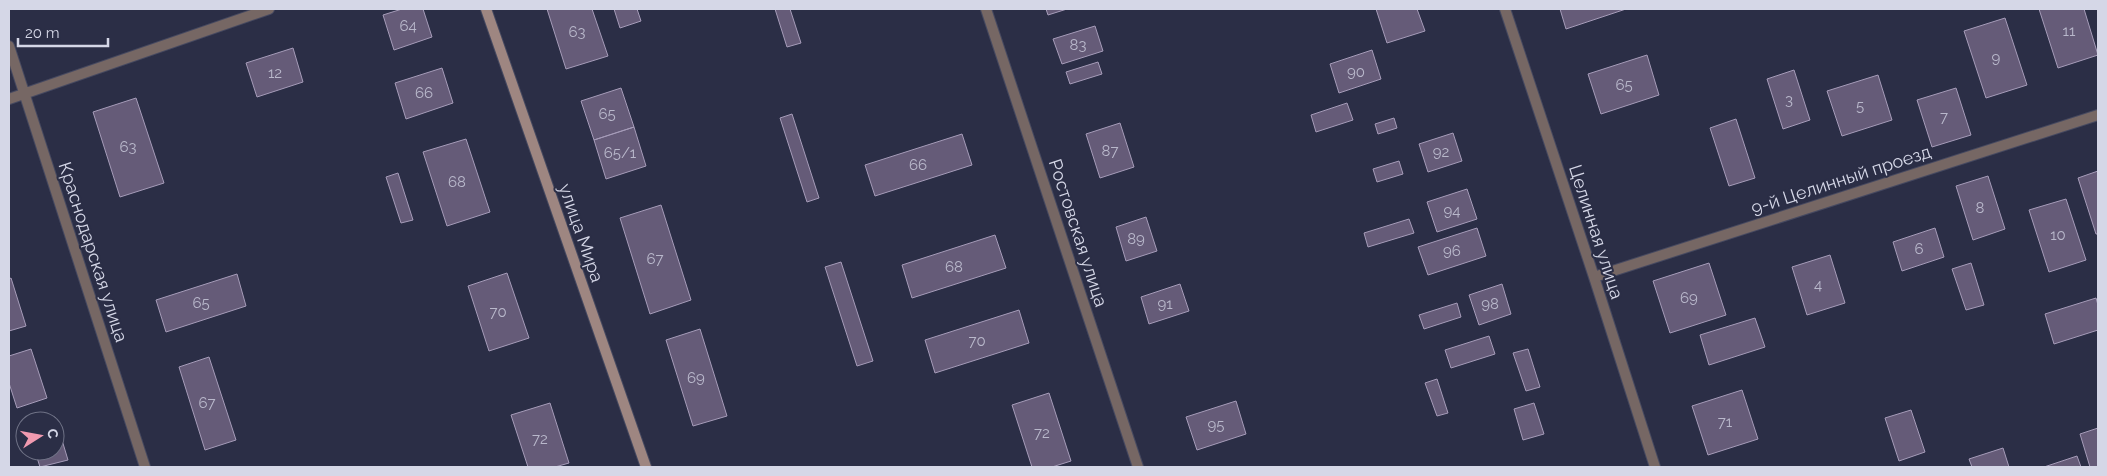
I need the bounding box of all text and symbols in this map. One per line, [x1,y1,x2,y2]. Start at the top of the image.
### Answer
scale bar [18,15,108,47]
house number: 64 [399,17,417,35]
house number: 11 [2063,22,2076,40]
house number: 63 [568,23,586,41]
text: 20 m [25,24,60,42]
house number: 83 [1070,36,1086,54]
house number: 9 [1992,49,2001,67]
house number: 90 [1347,63,1365,81]
house number: 12 [268,64,282,82]
house number: 65 [1615,76,1633,94]
house number: 66 [415,84,433,102]
house number: 3 [1785,91,1793,109]
house number: 5 [1856,97,1864,115]
house number: 65 [598,105,616,123]
house number: 7 [1940,108,1948,126]
house number: 63 [119,138,137,156]
street label: 9-й Целинный проезд [1748,141,1933,219]
house number: 87 [1102,142,1118,160]
house number: 92 [1433,143,1449,161]
house number: 65/1 [604,144,637,162]
house number: 66 [909,156,927,174]
street label: Ростовская улица [1045,156,1112,309]
street label: Краснодарская улица [54,159,133,345]
street label: Целинная улица [1565,162,1628,302]
house number: 68 [448,173,466,191]
street label: улица Мира [555,181,608,285]
house number: 8 [1976,199,1985,217]
house number: 94 [1444,202,1460,220]
house number: 10 [2050,226,2066,244]
house number: 89 [1127,230,1145,248]
house number: 6 [1914,240,1924,258]
house number: 96 [1443,242,1461,260]
house number: 67 [646,250,664,268]
house number: 68 [945,258,963,276]
house number: 4 [1814,276,1822,294]
house number: 69 [1680,289,1698,307]
house number: 65 [192,294,210,312]
house number: 91 [1157,295,1173,313]
house number: 98 [1481,295,1499,313]
house number: 70 [489,303,507,321]
house number: 70 [968,332,986,350]
house number: 69 [687,369,705,387]
house number: 67 [198,394,216,412]
north arrow [15,411,65,461]
house number: 71 [1718,413,1733,431]
house number: 95 [1208,416,1224,434]
house number: 72 [1034,424,1050,442]
text: С [44,427,62,440]
house number: 72 [532,430,548,448]

